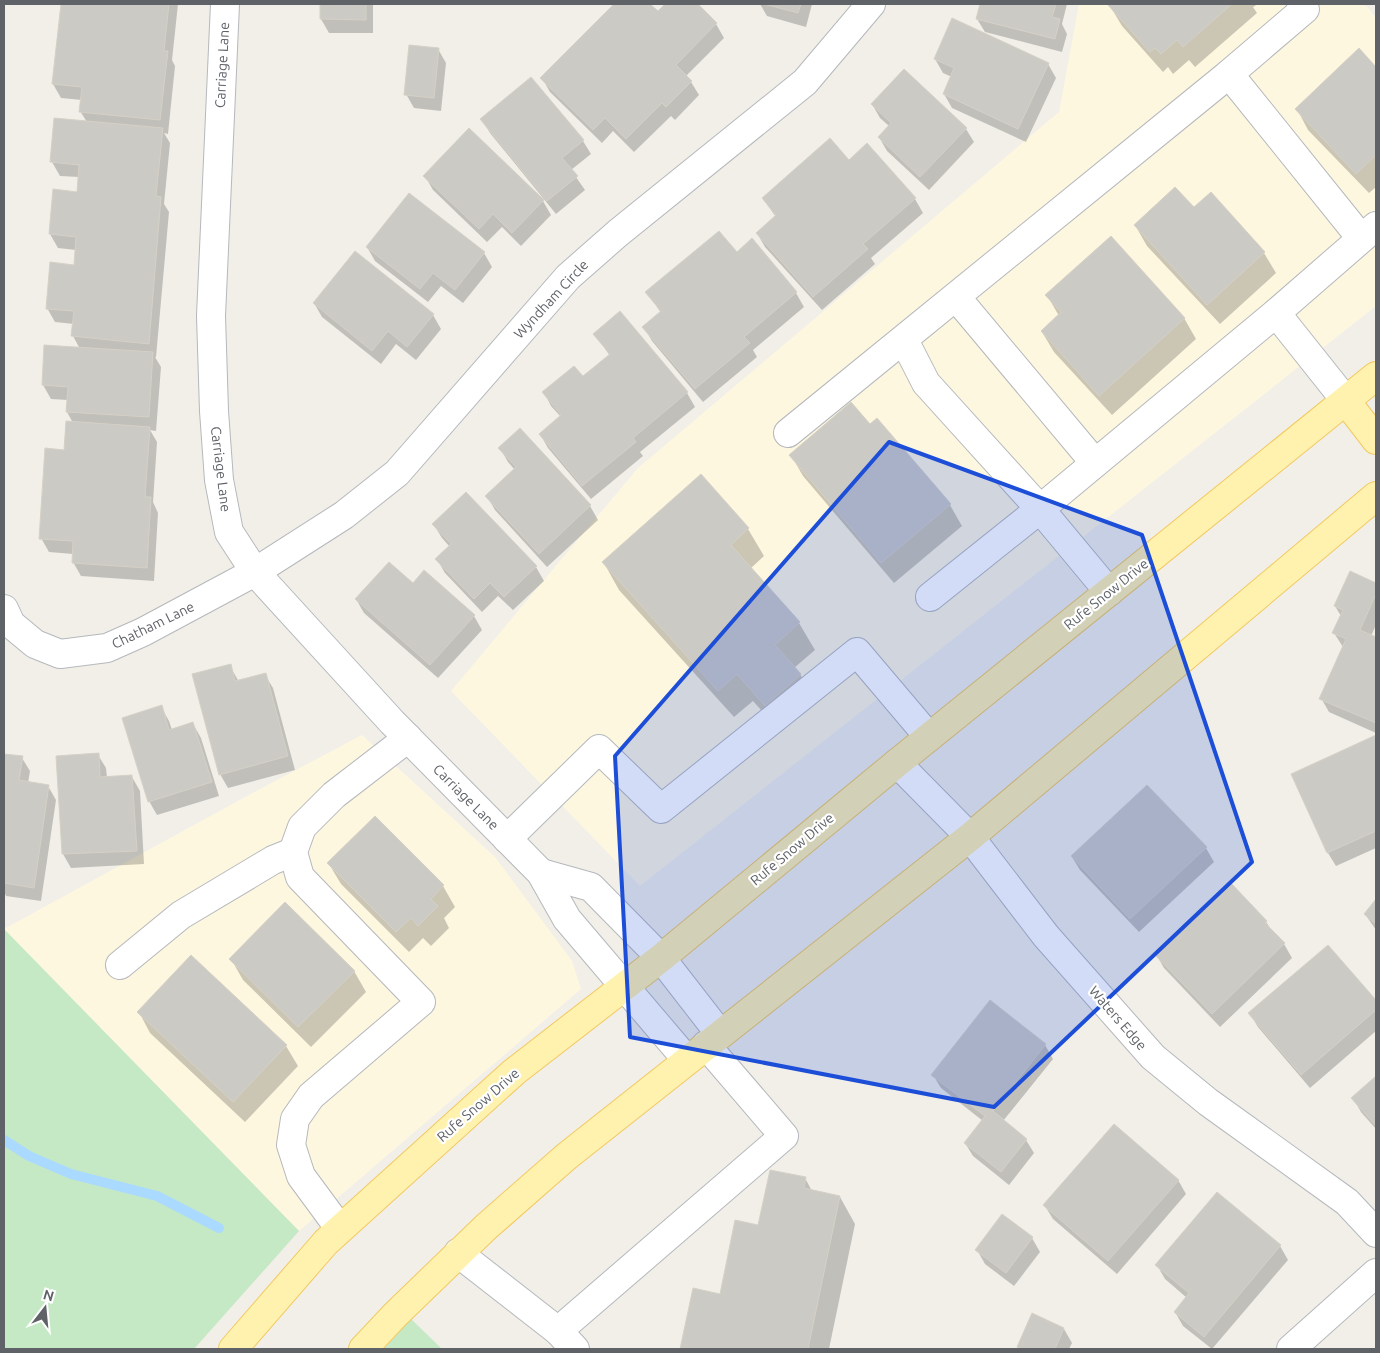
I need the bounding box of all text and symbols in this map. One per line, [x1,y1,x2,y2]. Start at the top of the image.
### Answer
street label: Carriage Lane [212,22,232,108]
street label: Wyndham Circle [511,256,591,342]
street label: Carriage Lane [208,425,234,513]
street label: Rufe Snow Drive [1061,555,1151,633]
street label: Chatham Lane [109,598,197,652]
street label: Carriage Lane [430,761,502,833]
street label: Rufe Snow Drive [747,810,837,888]
street label: Waters Edge [1086,983,1150,1053]
street label: Rufe Snow Drive [434,1065,522,1145]
north arrow [20,1283,70,1333]
text: N [41,1286,56,1305]

